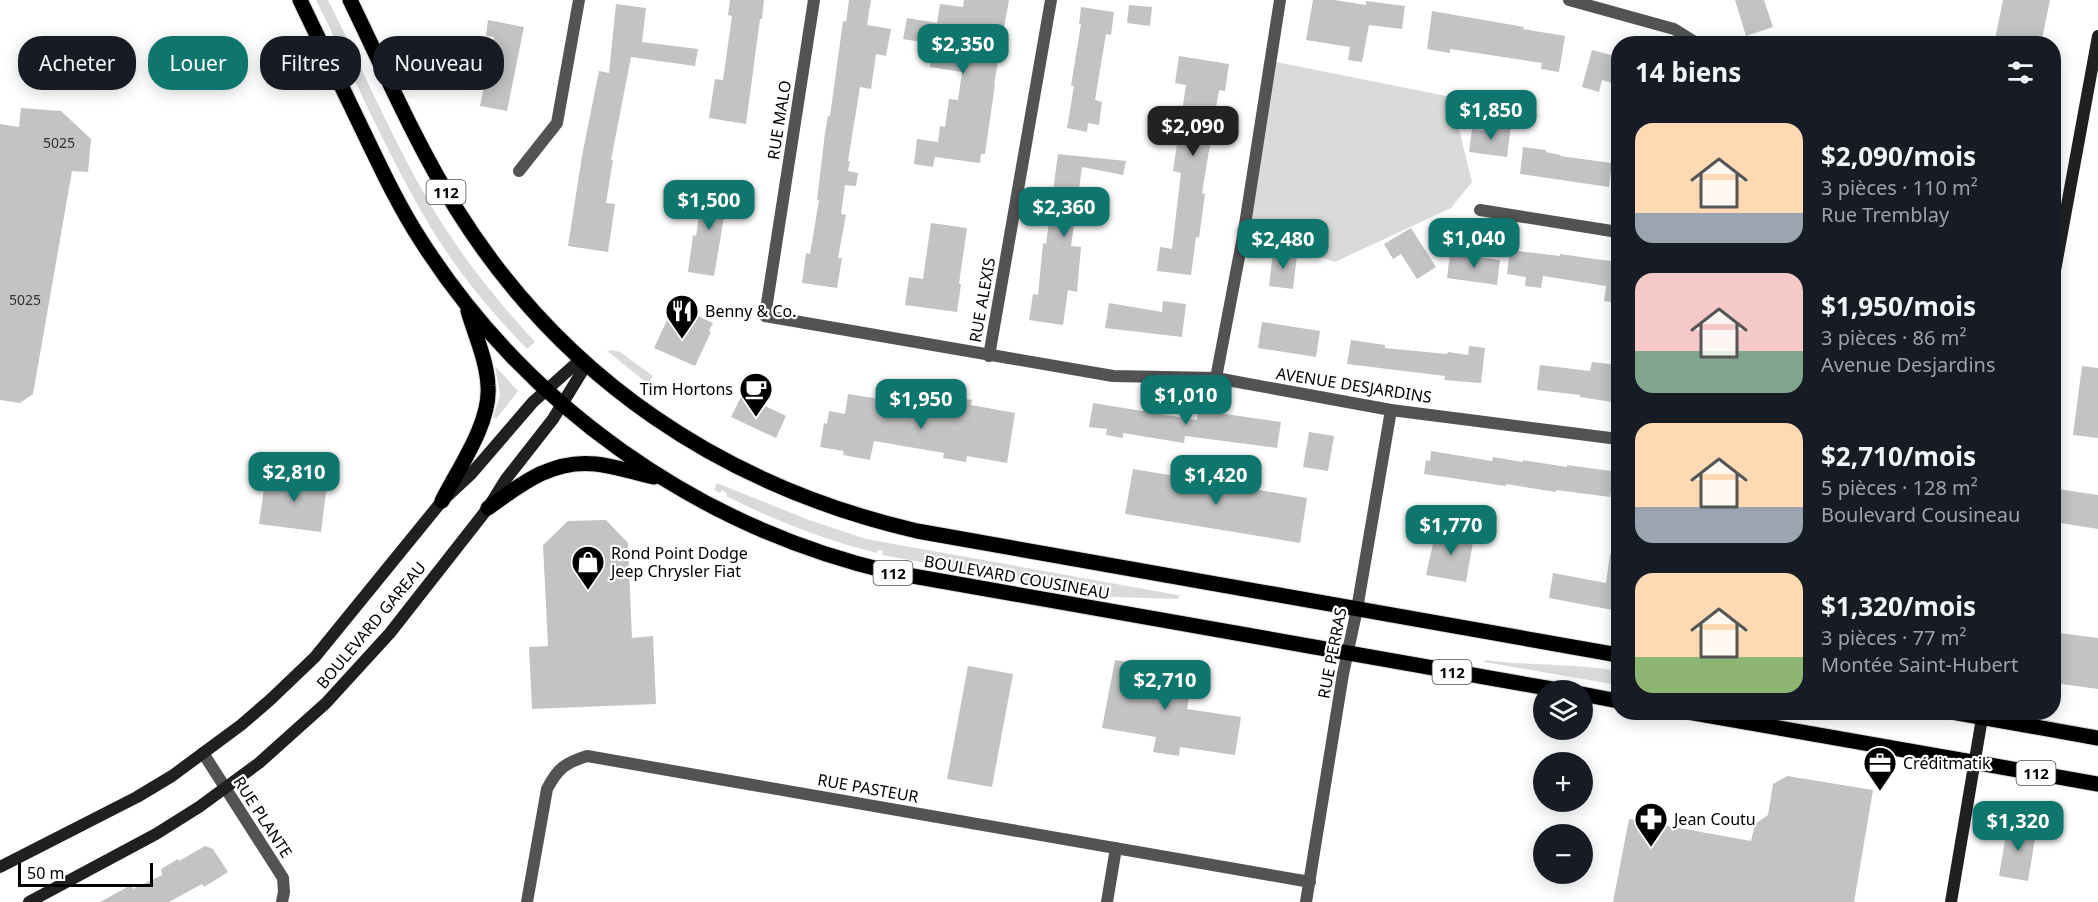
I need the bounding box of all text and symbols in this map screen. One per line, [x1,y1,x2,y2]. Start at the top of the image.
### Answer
pin: $2,350 [914,24,1012,75]
text: $2,350 [932,30,994,57]
chip: Acheter [18,36,136,90]
chip: Louer [148,36,248,90]
chip: Filtres [260,36,361,90]
chip: Nouveau [373,36,504,90]
text: 14 biens [1635,54,1741,90]
icon: filters [2004,56,2037,89]
street label: RUE MALO [762,79,796,161]
pin: $1,850 [1442,90,1540,141]
text: $1,850 [1460,96,1522,123]
pin: $2,090 [1144,106,1242,157]
text: $2,090 [1162,112,1224,139]
house number: 5025 [43,133,75,152]
text: $2,090/mois [1821,138,1976,174]
icon: home [1683,147,1755,219]
text: 3 pièces · 110 m² [1821,174,1978,201]
road number: 112 [426,180,466,204]
pin: $1,500 [660,180,758,231]
text: $1,500 [678,186,740,213]
pin: $2,360 [1015,187,1113,238]
text: $2,360 [1033,193,1095,220]
text: Rue Tremblay [1821,201,1949,228]
pin: $1,040 [1425,218,1523,269]
pin: $2,480 [1234,219,1332,270]
text: $1,040 [1443,224,1505,251]
text: $2,480 [1252,225,1314,252]
street label: RUE ALEXIS [964,256,1000,344]
text: $1,950/mois [1821,288,1976,324]
house number: 5025 [9,290,41,309]
restaurant icon: Benny & Co. [664,293,700,340]
icon: home [1683,297,1755,369]
place label: Benny & Co. [705,300,796,322]
text: 3 pièces · 86 m² [1821,324,1966,351]
text: Avenue Desjardins [1821,351,1996,378]
street label: AVENUE DESJARDINS [1275,362,1433,408]
cafe icon: Tim Hortons [738,371,774,418]
pin: $1,010 [1137,375,1235,426]
place label: Tim Hortons [640,378,733,400]
pin: $1,950 [872,379,970,430]
text: $1,010 [1155,381,1217,408]
text: $1,950 [890,385,952,412]
text: $2,710/mois [1821,438,1976,474]
icon: home [1683,447,1755,519]
pin: $2,810 [245,452,343,503]
pin: $1,420 [1167,455,1265,506]
text: $2,810 [263,458,325,485]
text: $1,420 [1185,461,1247,488]
text: 5 pièces · 128 m² [1821,474,1978,501]
text: Boulevard Cousineau [1821,501,2020,528]
pin: $1,770 [1402,505,1500,556]
text: $1,770 [1420,511,1482,538]
place label: Rond Point Dodge Jeep Chrysler Fiat [609,542,748,582]
shop icon: Rond Point Dodge Jeep Chrysler Fiat [570,544,606,591]
street label: BOULEVARD COUSINEAU [923,550,1111,604]
street label: BOULEVARD GAREAU [311,557,431,693]
road number: 112 [874,561,912,585]
text: $1,320/mois [1821,588,1976,624]
icon: home [1683,597,1755,669]
street label: RUE PERRAS [1312,605,1352,700]
text: 3 pièces · 77 m² [1821,624,1966,651]
text: Montée Saint-Hubert [1821,651,2018,678]
pin: $2,710 [1116,660,1214,711]
road number: 112 [1432,660,1472,684]
text: $2,710 [1134,666,1196,693]
map controls [1533,680,1593,884]
button: layers [1533,680,1593,740]
office icon: Créditmatik [1862,745,1898,792]
button: + [1533,752,1593,812]
place label: Créditmatik [1903,752,1991,774]
road number: 112 [2016,761,2056,785]
street label: RUE PASTEUR [816,768,920,808]
street label: RUE PLANTE [228,772,298,862]
pharmacy icon: Jean Coutu [1633,801,1669,848]
pin: $1,320 [1969,801,2067,852]
text: $1,320 [1987,807,2049,834]
place label: Jean Coutu [1672,808,1756,830]
button: − [1533,824,1593,884]
scale bar [18,860,153,888]
text: 50 m [27,862,64,884]

